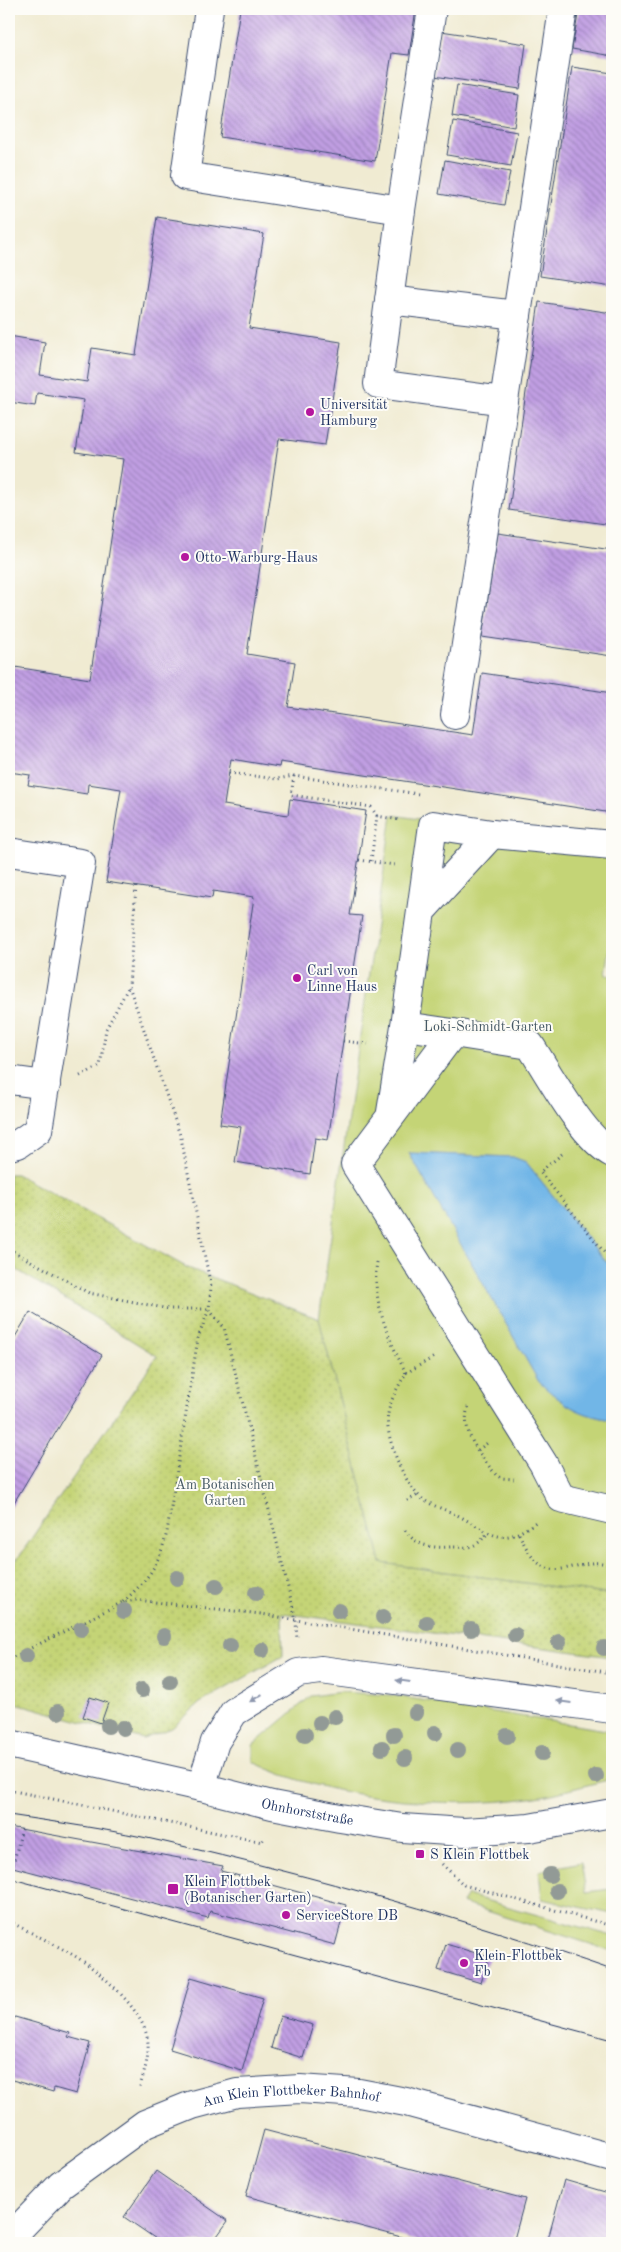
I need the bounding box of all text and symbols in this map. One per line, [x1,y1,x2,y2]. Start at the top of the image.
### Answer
place label: Universität Hamburg [320,398,388,428]
marker: Universität Hamburg [304,406,316,418]
marker: Otto-Warburg-Haus [179,551,191,563]
place label: Otto-Warburg-Haus [195,551,318,565]
place label: Carl von Linne Haus [307,964,377,994]
marker: Carl von Linne Haus [291,972,303,984]
park label: Loki-Schmidt-Garten [424,1020,553,1034]
park label: Am Botanischen Garten [175,1478,275,1508]
one-way arrow [395,1677,411,1685]
one-way arrow [250,1693,263,1702]
one-way arrow [556,1698,572,1706]
street label: Ohnhorststraße [259,1797,354,1828]
marker: S Klein Flottbek [414,1848,426,1860]
place label: S Klein Flottbek [430,1848,530,1862]
place label: Klein Flottbek (Botanischer Garten) [184,1875,312,1905]
marker: Klein Flottbek (Botanischer Garten) [166,1882,180,1896]
marker: ServiceStore DB [280,1909,292,1921]
place label: ServiceStore DB [296,1909,398,1923]
place label: Klein-Flottbek Fb [474,1949,562,1979]
marker: Klein-Flottbek Fb [458,1957,470,1969]
street label: Am Klein Flottbeker Bahnhof [201,2083,383,2110]

